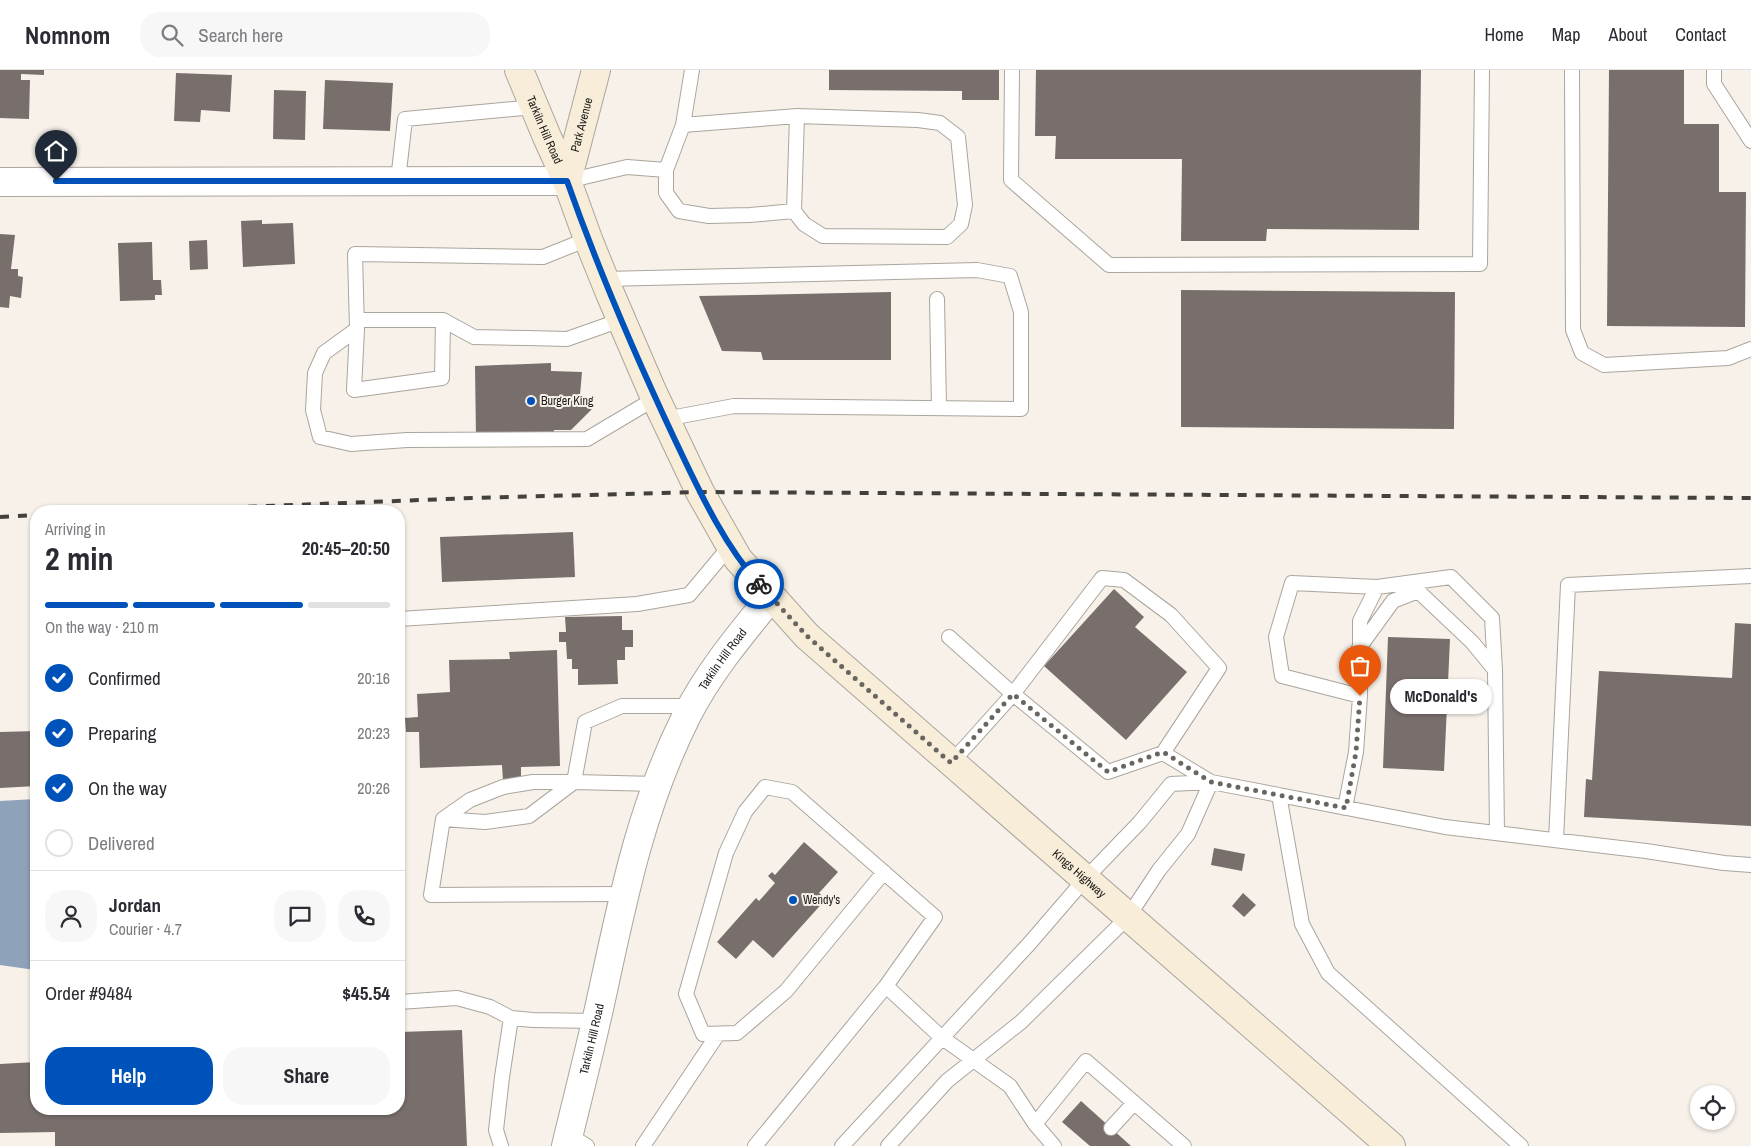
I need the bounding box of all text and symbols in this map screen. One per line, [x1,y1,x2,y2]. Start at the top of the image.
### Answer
search box [140,12,490,57]
text: Nomnom [25,19,110,51]
icon: search [158,21,186,49]
text: Search here [198,22,283,48]
text: Home [1484,22,1524,47]
text: Map [1552,22,1581,47]
text: About [1609,22,1647,47]
text: Contact [1675,22,1726,47]
street label: Tarkiln Hill Road [523,93,566,166]
street label: Park Avenue [567,96,596,154]
pin [35,130,77,181]
icon: home [42,137,70,165]
place label: Burger King [541,393,594,409]
marker: Burger King [525,395,537,407]
text: Arriving in [45,518,106,540]
text: 20:45–20:50 [302,535,390,561]
text: 2 min [45,537,114,580]
courier [734,559,784,609]
icon: bike [745,570,773,598]
text: On the way · 210 m [45,616,159,638]
street label: Tarkiln Hill Road [695,625,750,693]
pin [1339,645,1381,696]
icon: bag [1346,652,1374,680]
icon: check [45,664,73,692]
text: Confirmed [88,665,161,691]
text: 20:16 [357,667,390,689]
callout: McDonald's [1390,678,1492,714]
text: McDonald's [1404,685,1478,707]
icon: check [45,719,73,747]
text: Preparing [88,720,156,746]
text: 20:23 [357,722,390,744]
icon: check [45,774,73,802]
text: On the way [88,775,167,801]
text: 20:26 [357,777,390,799]
text: Delivered [88,830,155,856]
street label: Kings Highway [1049,846,1109,901]
button: person [45,890,97,942]
button: chat [274,890,326,942]
button: phone [338,890,390,942]
text: Jordan [109,892,161,918]
place label: Wendy's [803,892,840,908]
marker: Wendy's [787,894,799,906]
text: Courier · 4.7 [109,918,182,940]
text: Order #9484 [45,980,132,1006]
text: $45.54 [342,980,390,1006]
street label: Tarkiln Hill Road [576,1002,608,1076]
button: Help [45,1047,213,1105]
button: Share [223,1047,390,1105]
map controls [1690,1085,1735,1130]
button: locate [1690,1085,1735,1130]

